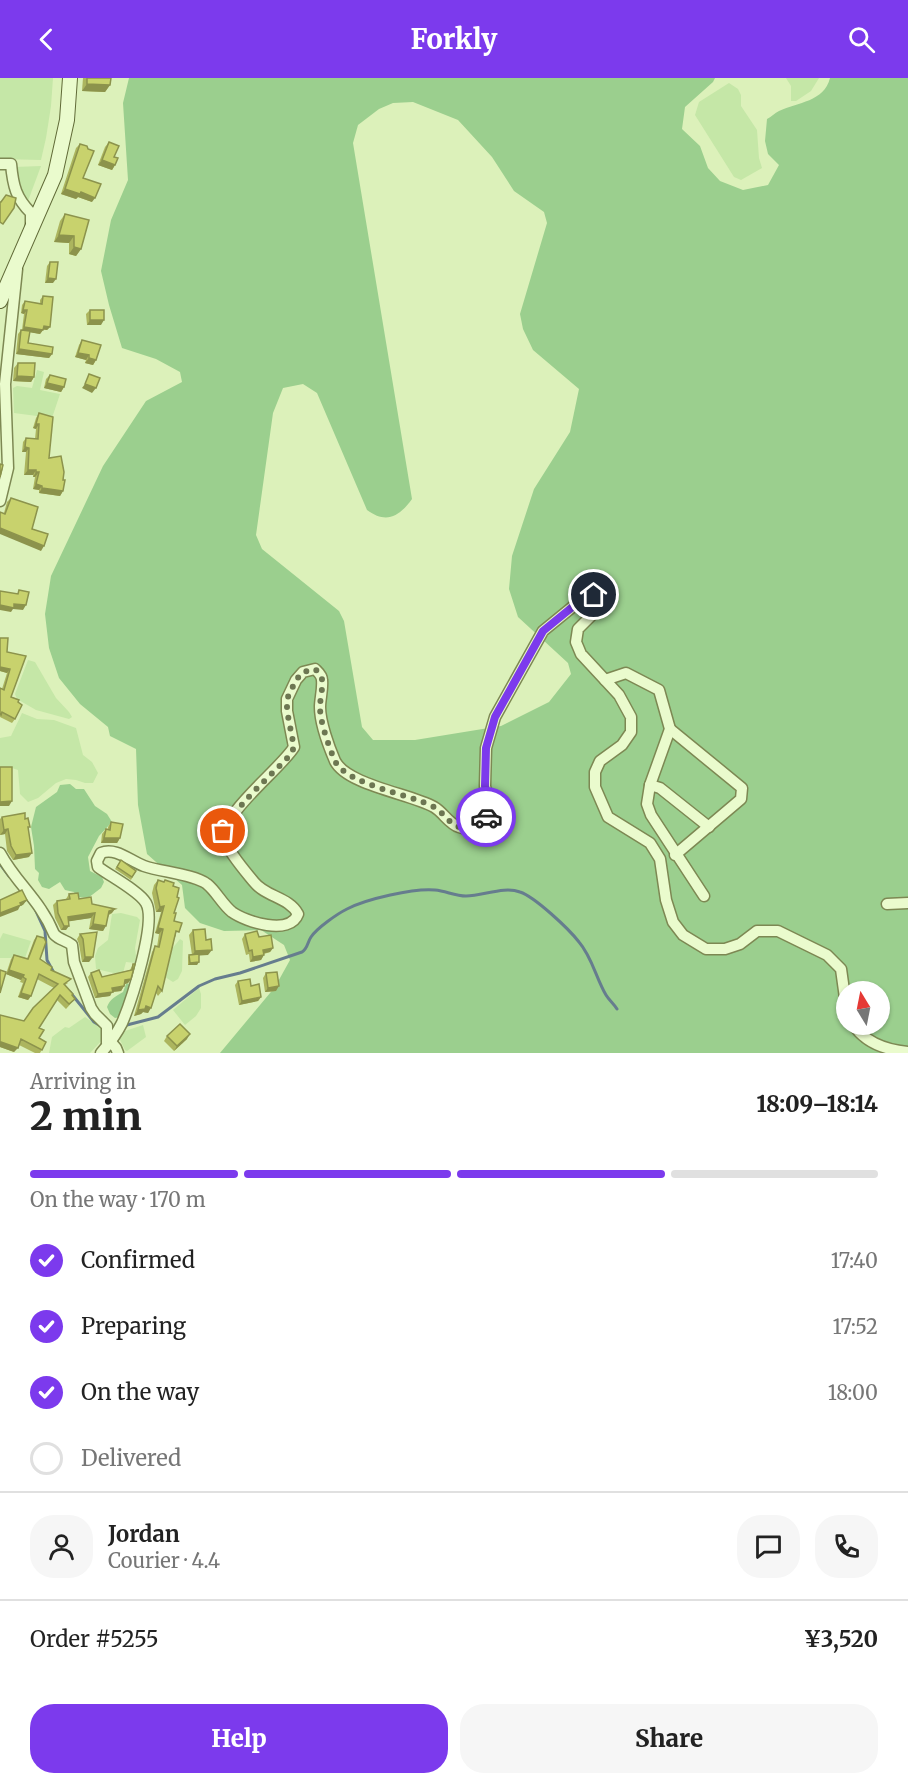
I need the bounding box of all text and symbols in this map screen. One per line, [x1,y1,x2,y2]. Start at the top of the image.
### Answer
text: Forkly [411,22,497,56]
icon: back [30,23,63,56]
icon: search [845,23,878,56]
pin [568,569,619,620]
icon: home [577,578,610,611]
courier [456,787,516,847]
icon: car [470,801,503,834]
pin [197,805,248,856]
icon: bag [206,814,239,847]
north arrow [836,981,890,1035]
map controls [836,981,890,1035]
text: Arriving in [30,1069,136,1094]
text: 18:09–18:14 [756,1090,878,1118]
text: 2 min [30,1092,142,1141]
text: On the way · 170 m [30,1187,206,1212]
icon: check [30,1244,63,1277]
text: Confirmed [81,1246,195,1274]
text: 17:40 [831,1248,878,1273]
icon: check [30,1310,63,1343]
text: Preparing [81,1312,186,1340]
text: 17:52 [833,1314,878,1339]
icon: check [30,1376,63,1409]
text: On the way [81,1378,199,1406]
text: 18:00 [828,1380,878,1405]
text: Delivered [81,1444,181,1472]
button: person [30,1515,93,1578]
button: chat [737,1515,800,1578]
button: phone [815,1515,878,1578]
text: Jordan [108,1520,180,1548]
text: Courier · 4.4 [108,1548,220,1573]
text: Order #5255 [30,1625,159,1653]
text: ¥3,520 [804,1625,878,1653]
button: Help [30,1704,448,1773]
button: Share [460,1704,878,1773]

